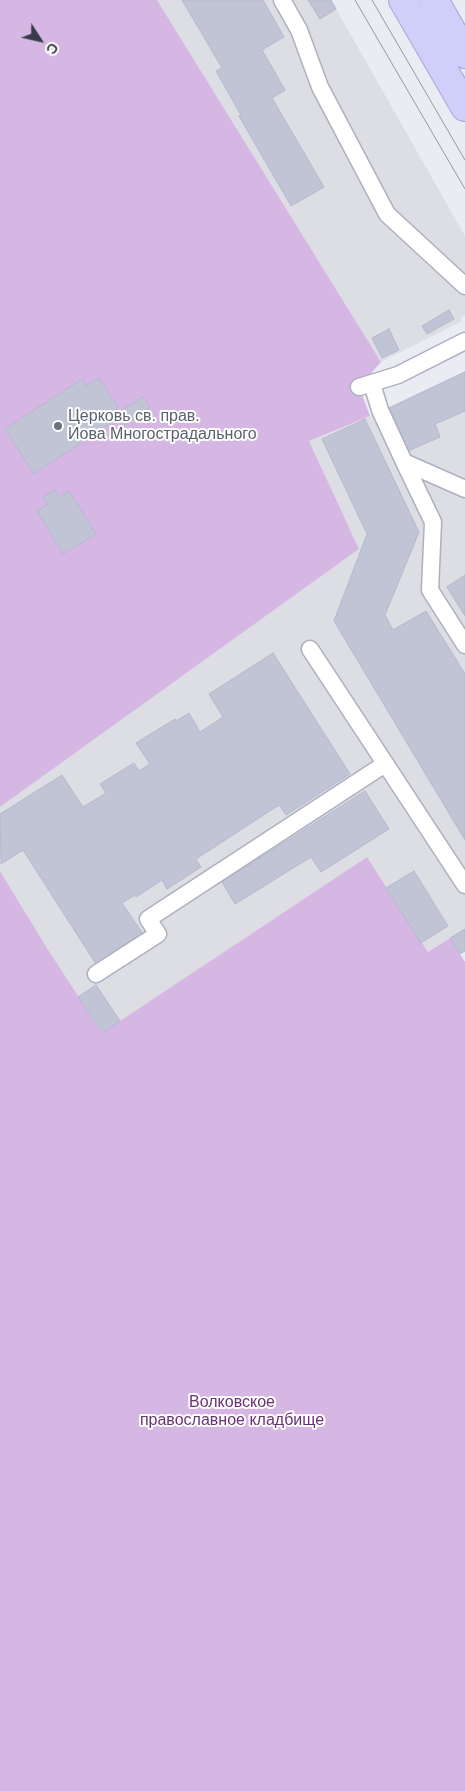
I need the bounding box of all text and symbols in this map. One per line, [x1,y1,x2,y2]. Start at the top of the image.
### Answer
north arrow [15,15,65,65]
text: С [43,40,62,57]
place label: Церковь св. прав. Иова Многострадального [68,407,257,445]
marker: Церковь св. прав. Иова Многострадального [52,420,64,432]
park label: Волковское православное кладбище [140,1393,324,1431]

